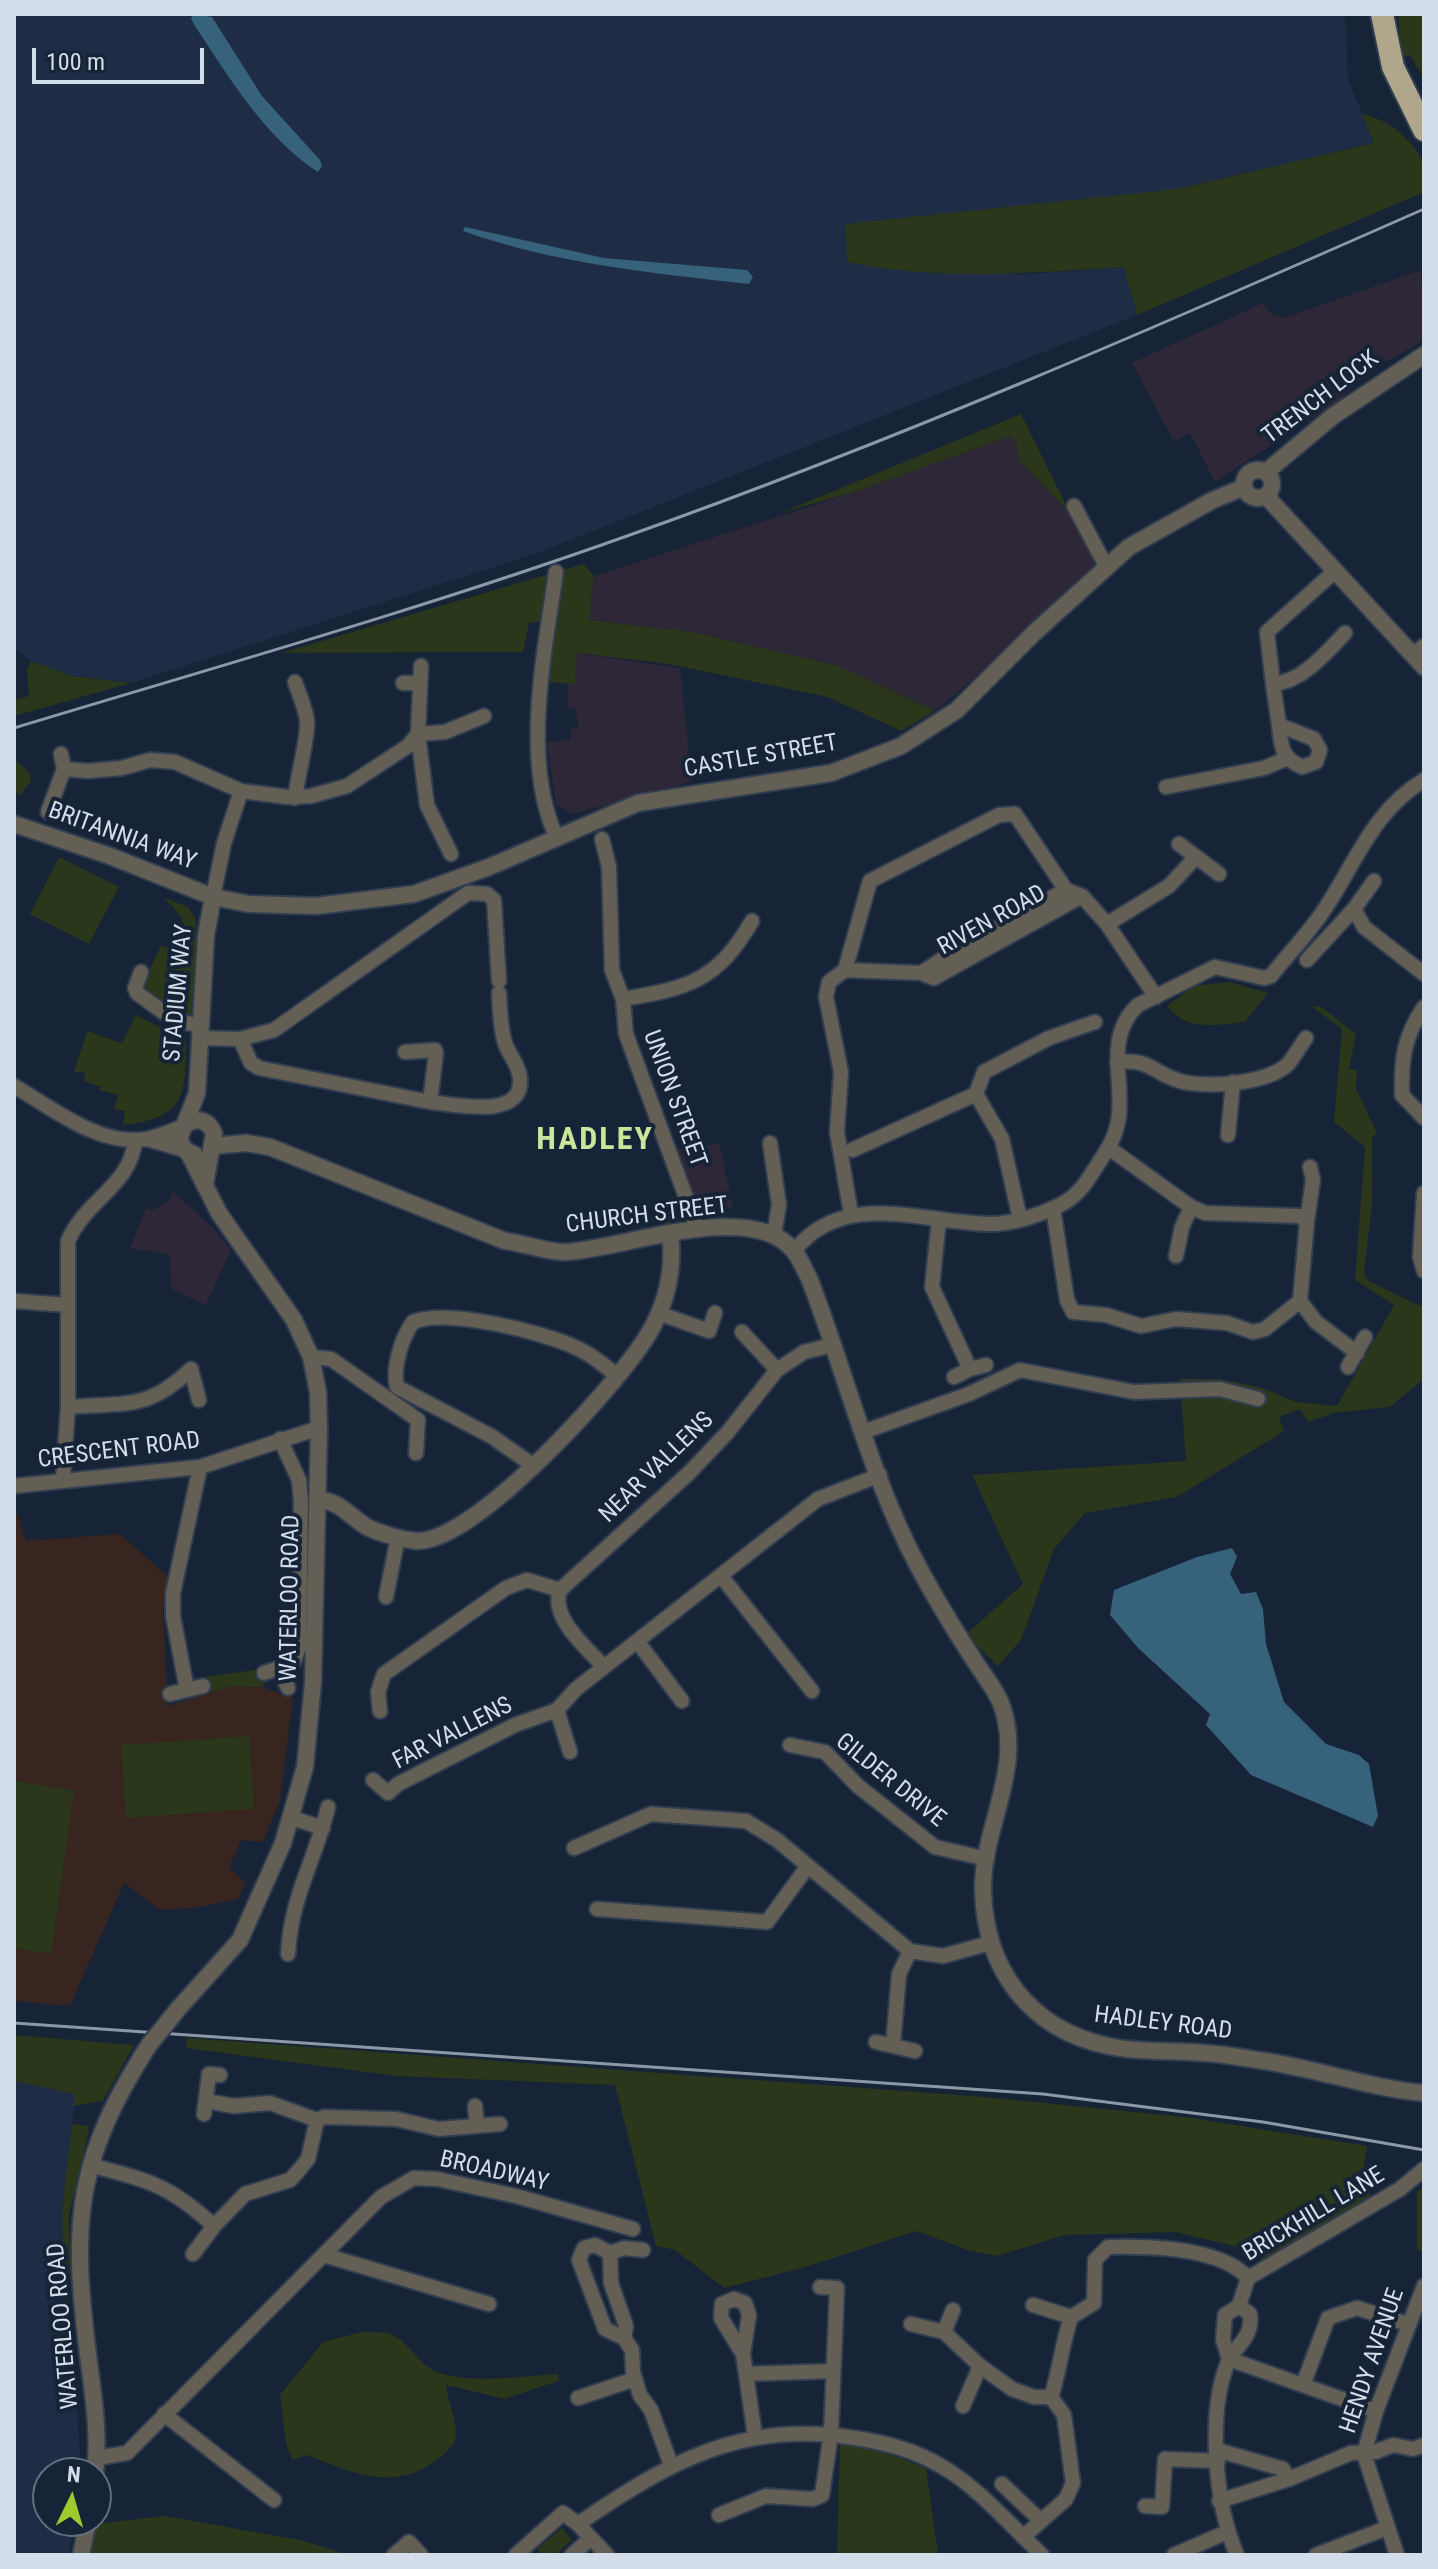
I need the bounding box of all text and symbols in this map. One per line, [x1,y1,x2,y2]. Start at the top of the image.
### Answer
scale bar [36,32,208,82]
text: 100 m [46,48,105,76]
street label: TRENCH LOCK [1257,345,1385,451]
street label: CASTLE STREET [682,729,840,785]
street label: BRITANNIA WAY [44,797,200,877]
street label: RIVEN ROAD [933,880,1051,962]
street label: STADIUM WAY [159,923,199,1063]
street label: UNION STREET [636,1027,712,1171]
district label: HADLEY [536,1122,654,1160]
street label: CHURCH STREET [564,1192,730,1240]
street label: NEAR VALLENS [594,1406,720,1530]
street label: CRESCENT ROAD [36,1427,202,1475]
street label: WATERLOO ROAD [275,1514,307,1682]
street label: FAR VALLENS [388,1692,518,1776]
street label: GILDER DRIVE [829,1728,951,1834]
street label: HADLEY ROAD [1092,2001,1234,2047]
street label: BROADWAY [437,2146,551,2198]
street label: BRICKHILL LANE [1238,2161,1390,2269]
street label: WATERLOO ROAD [42,2242,86,2410]
street label: HENDY AVENUE [1335,2285,1411,2437]
north arrow [32,2457,112,2537]
text: N [66,2462,82,2488]

